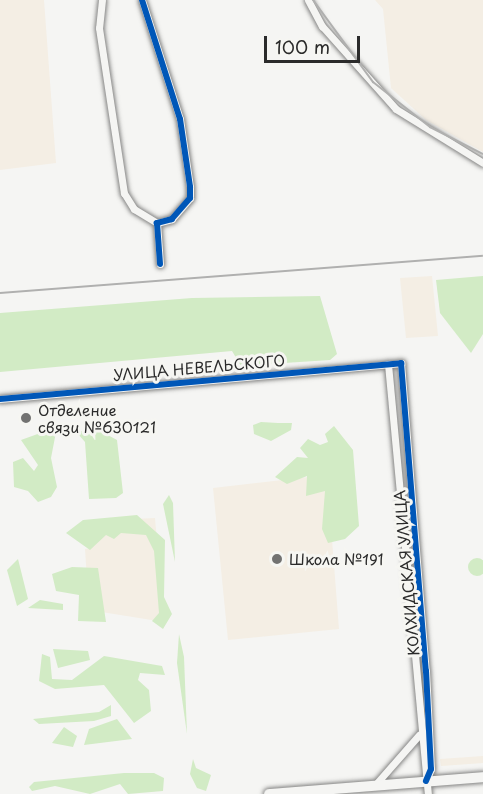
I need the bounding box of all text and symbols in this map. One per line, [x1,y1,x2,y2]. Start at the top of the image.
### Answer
scale bar [267,24,363,62]
text: 100 m [275,33,330,60]
street label: УЛИЦА НЕВЕЛЬСКОГО [112,350,286,384]
place label: Отделение связи №630121 [38,400,156,435]
marker: Отделение связи №630121 [19,411,33,425]
street label: КОЛХИДСКАЯ УЛИЦА [390,489,422,657]
place label: Школа №191 [289,550,384,568]
marker: Школа №191 [270,552,284,566]

